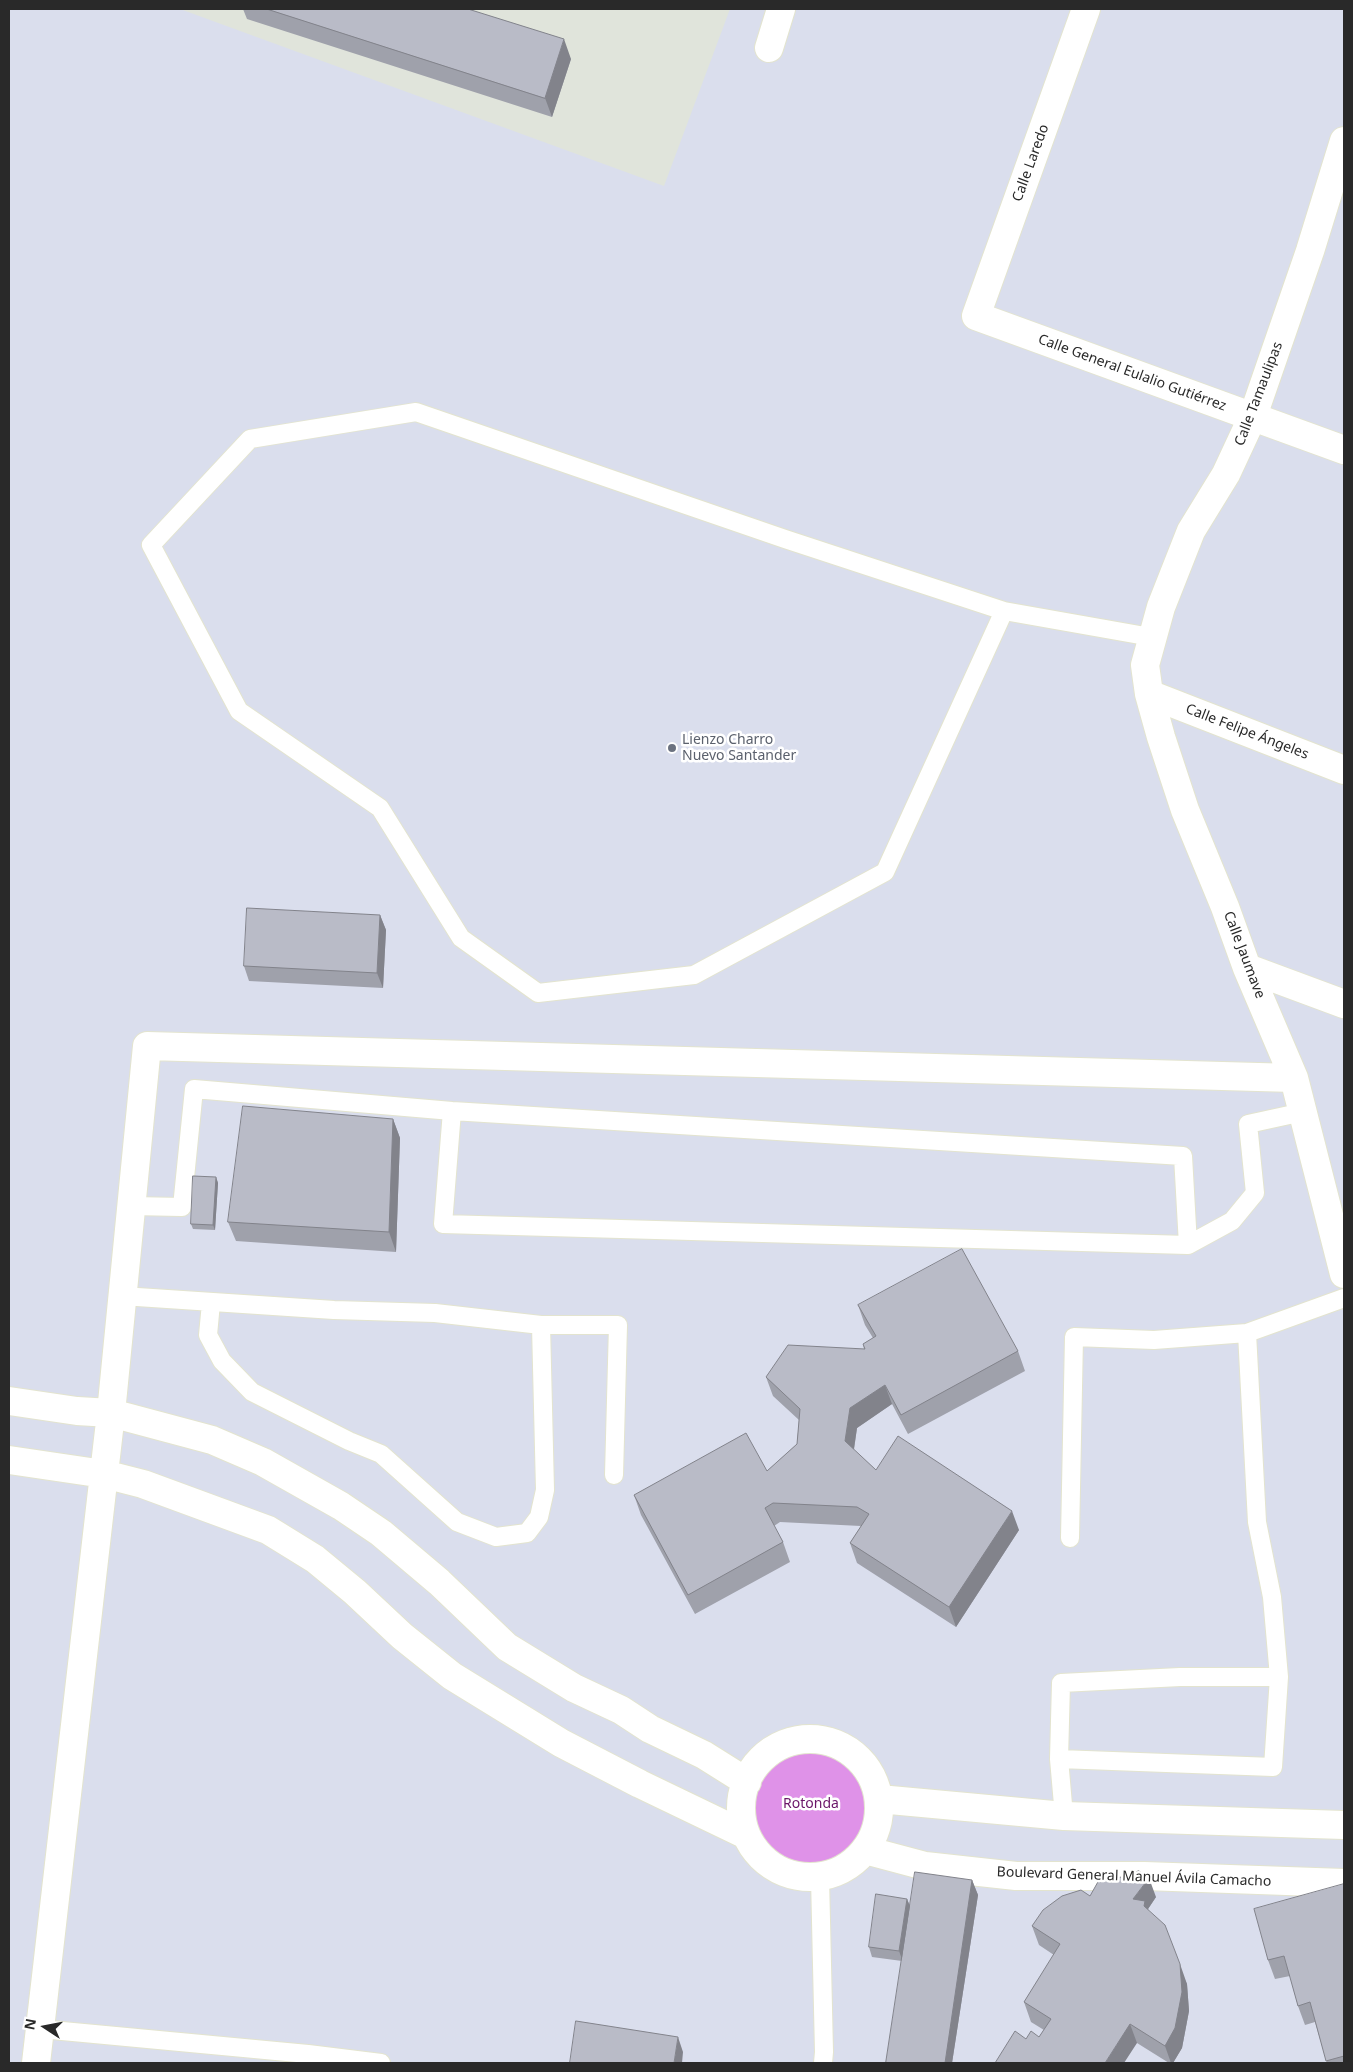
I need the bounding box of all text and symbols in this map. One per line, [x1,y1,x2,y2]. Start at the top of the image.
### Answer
street label: Calle Laredo [1009,122,1053,204]
street label: Calle General Eulalio Gutiérrez [1036,331,1228,415]
street label: Calle Tamaulipas [1231,340,1287,448]
street label: Calle Felipe Ángeles [1183,701,1311,763]
place label: Lienzo Charro Nuevo Santander [682,732,796,764]
marker: Lienzo Charro Nuevo Santander [666,742,678,754]
street label: Calle Jaumave [1220,909,1268,1001]
park label: Rotonda [783,1796,839,1812]
street label: Boulevard General Manuel Ávila Camacho [996,1864,1272,1890]
north arrow [20,2002,70,2052]
text: N [19,2017,40,2031]

